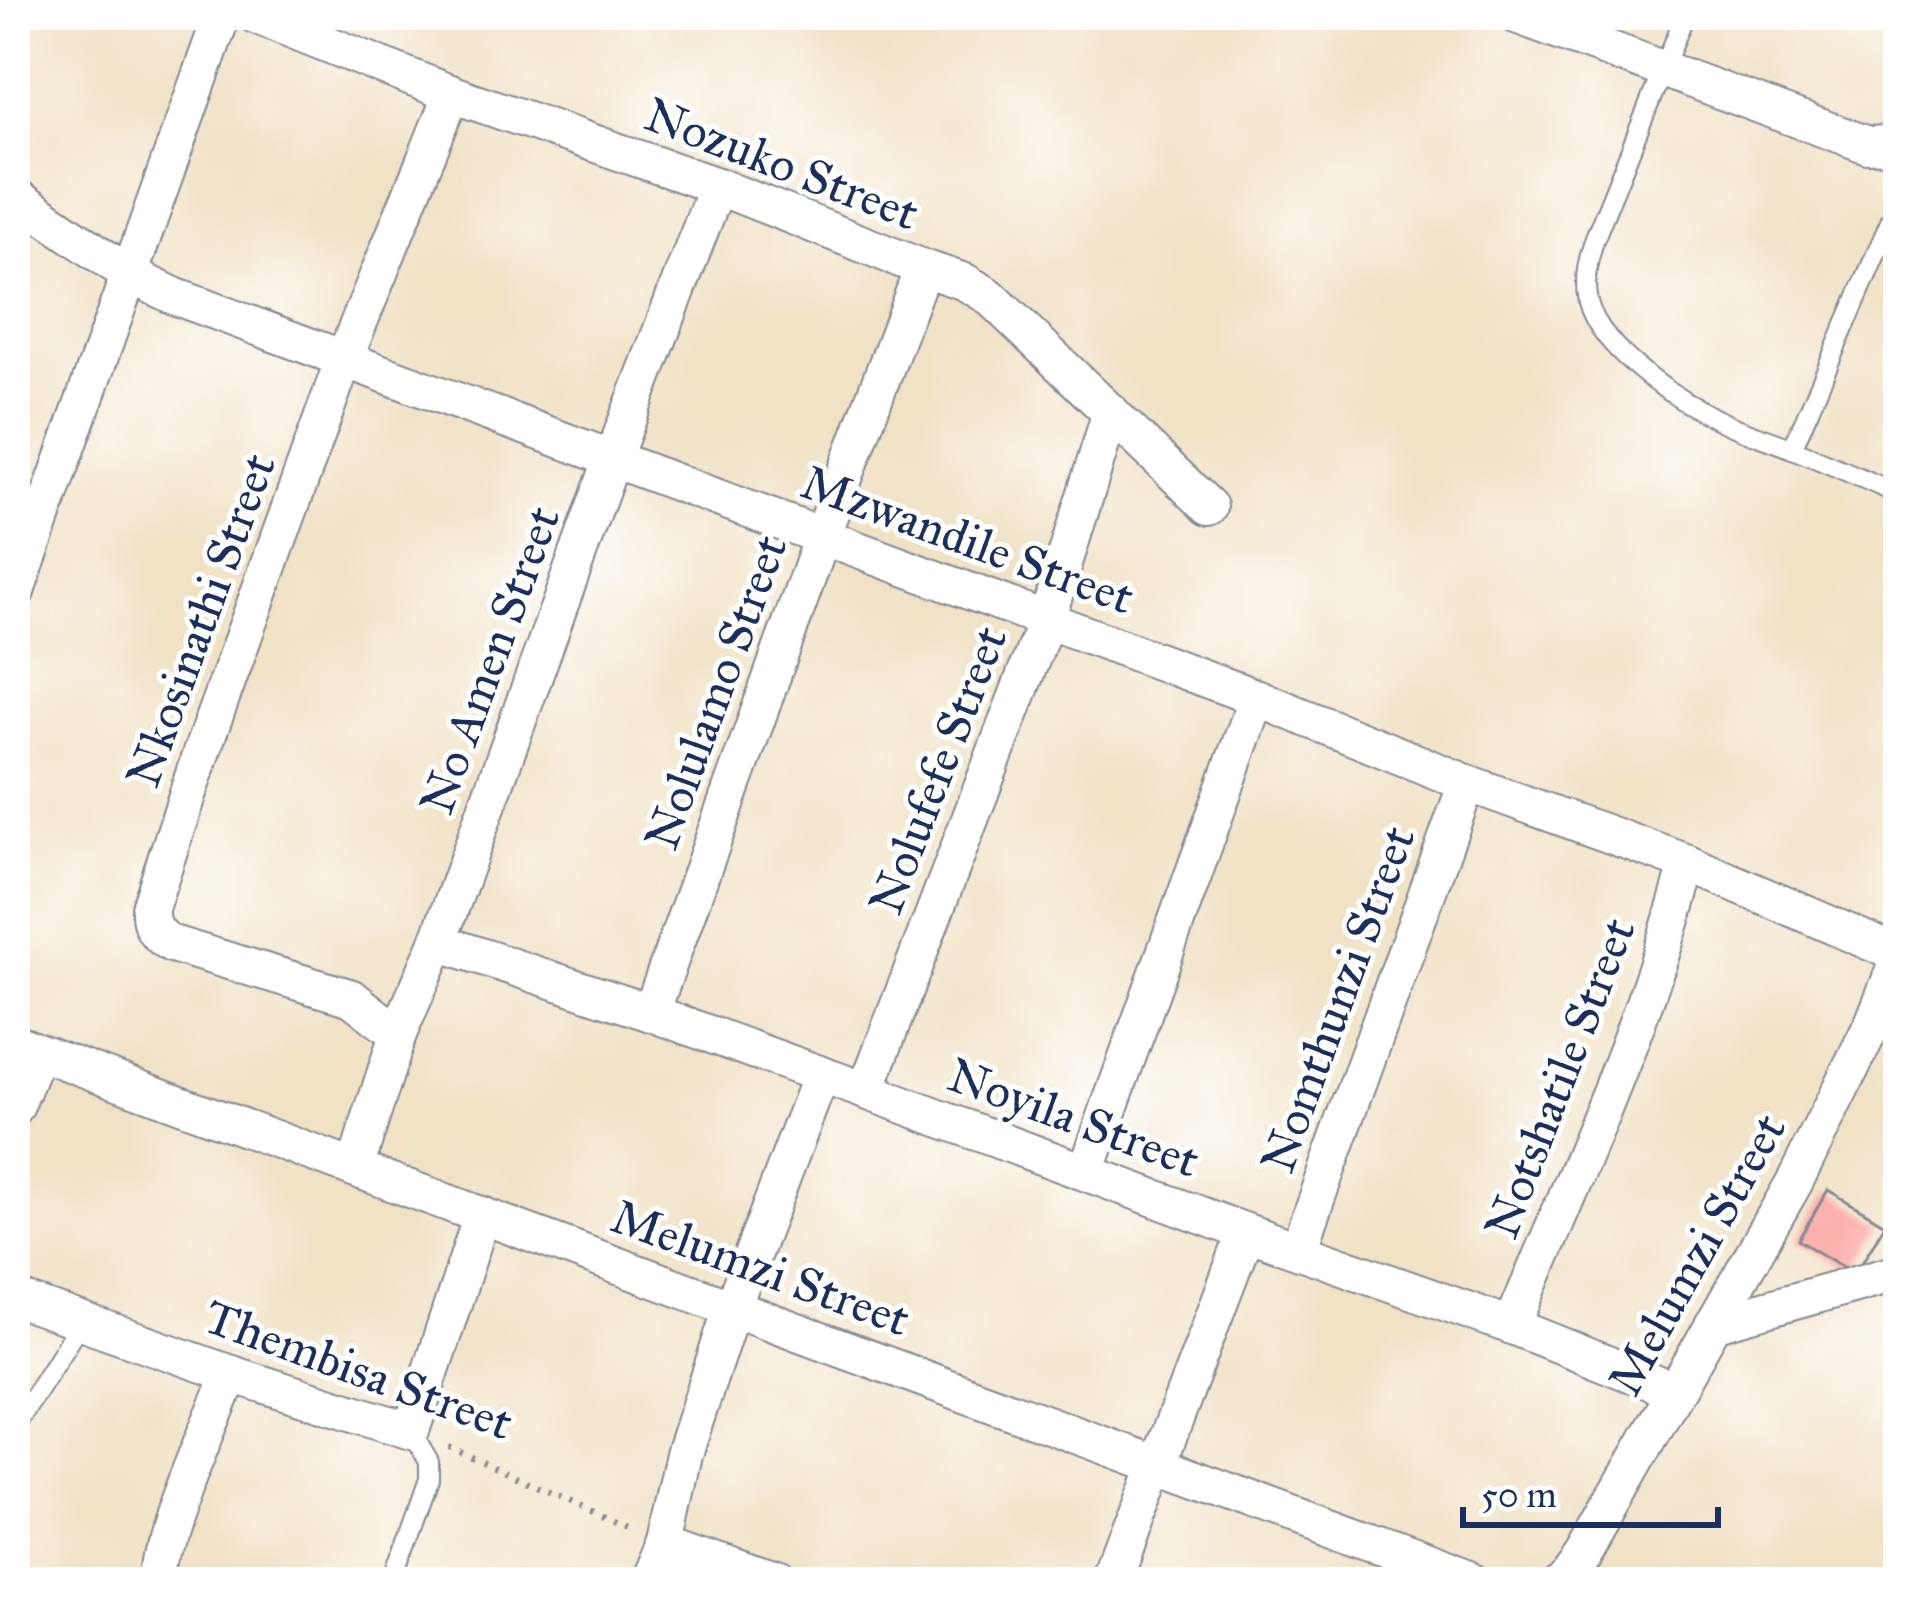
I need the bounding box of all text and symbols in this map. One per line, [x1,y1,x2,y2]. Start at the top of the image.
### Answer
street label: Nozuko Street [637,84,927,243]
street label: Nkosinathi Street [113,445,288,795]
street label: Mzwandile Street [794,452,1142,627]
street label: No Amen Street [407,498,572,822]
street label: Nolulamo Street [631,527,800,857]
street label: Nolufefe Street [856,618,1019,922]
street label: Nomthunzi Street [1247,818,1427,1180]
street label: Notshatile Street [1471,910,1648,1247]
street label: Noyila Street [940,1045,1207,1190]
street label: Melumzi Street [1595,1103,1798,1405]
street label: Melumzi Street [604,1186,918,1349]
street label: Thembisa Street [197,1286,521,1452]
scale bar [1463,1453,1718,1527]
text: 50 m [1481,1473,1557,1517]

